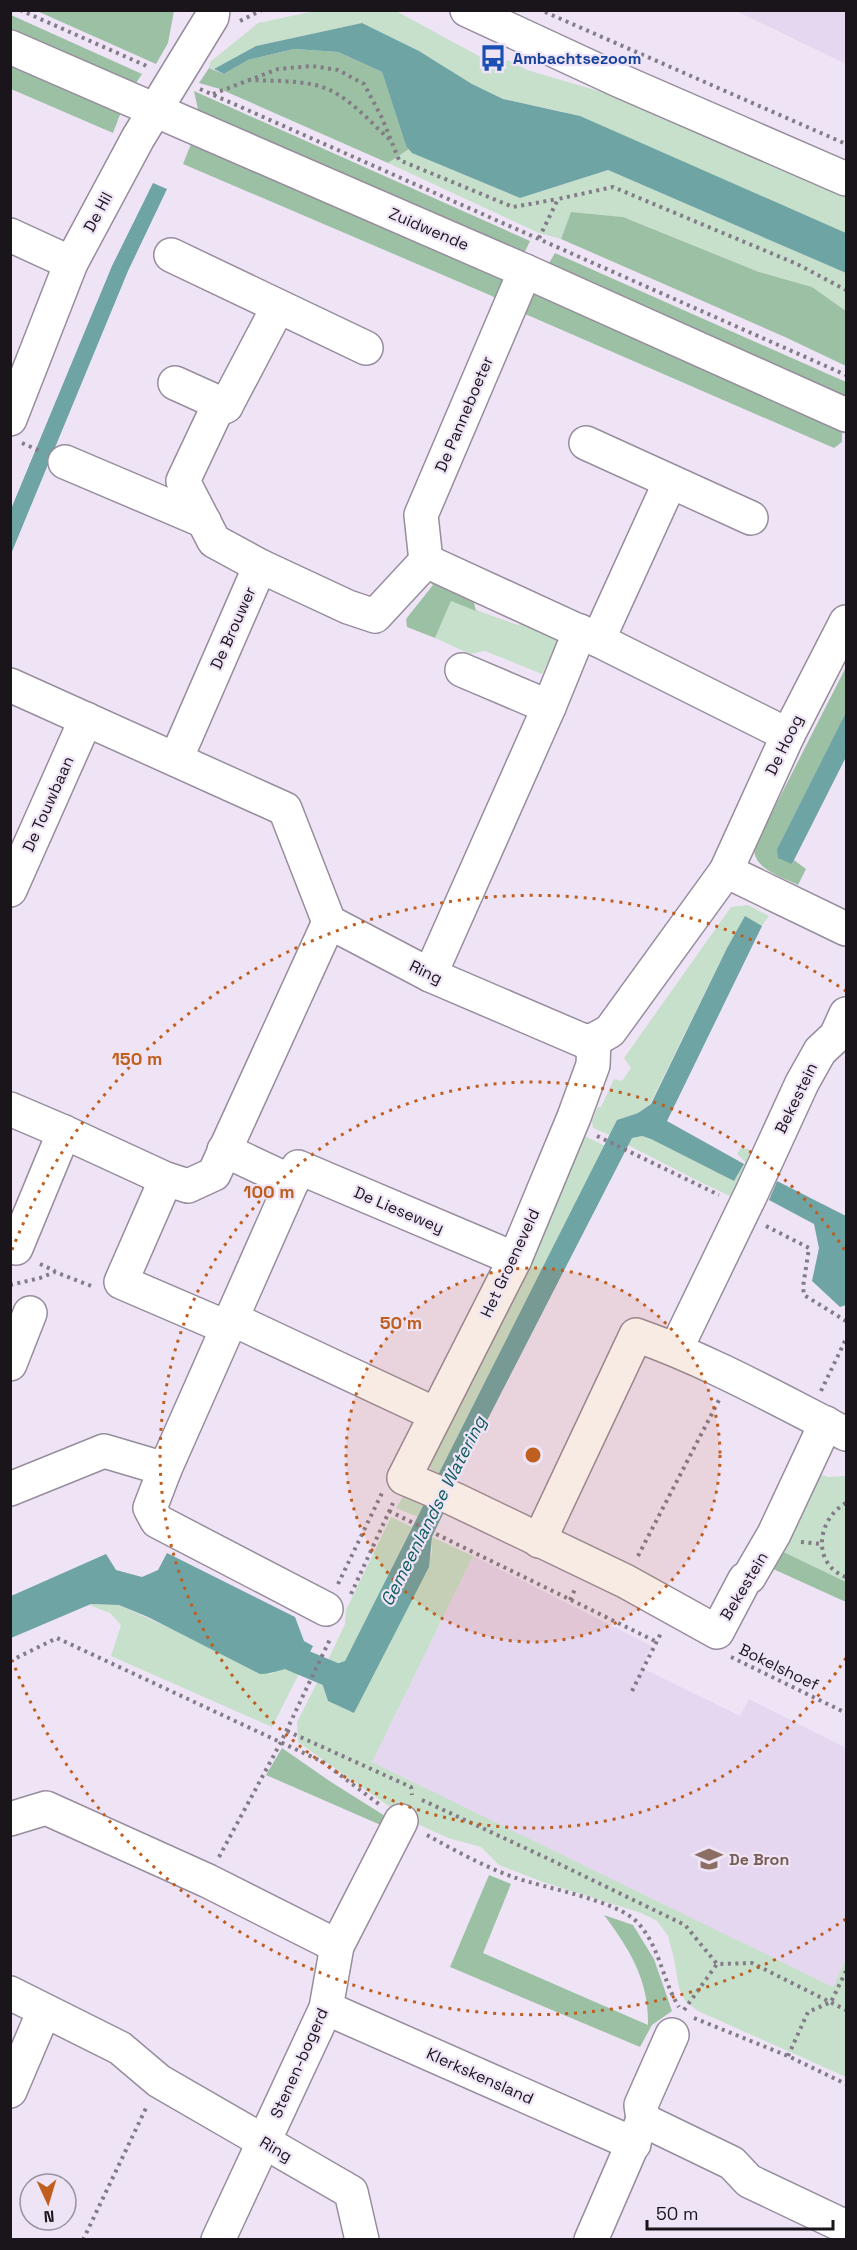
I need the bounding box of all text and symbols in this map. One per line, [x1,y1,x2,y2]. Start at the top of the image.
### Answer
bus stop icon: Ambachtsezoom [478,43,508,73]
place label: Ambachtsezoom [513,48,641,69]
street label: De Hil [79,188,117,236]
street label: Zuidwende [386,203,472,255]
street label: De Panneboeter [430,353,498,475]
street label: De Brouwer [205,583,261,673]
street label: De Hoog [760,711,808,779]
street label: De Touwbaan [18,753,78,855]
street label: Ring [406,955,446,989]
text: 150 m [112,1047,162,1070]
street label: Bekestein [770,1059,822,1137]
text: 100 m [243,1180,295,1203]
street label: De Liesewey [351,1182,447,1238]
street label: Het Groeneveld [476,1205,544,1321]
text: 50 m [380,1311,422,1334]
water label: Gemeenlandse Watering [375,1411,492,1610]
centre of rings [523,1445,543,1465]
street label: Bekestein [715,1548,773,1624]
street label: Bokelshoef [736,1639,822,1695]
school or university icon: De Bron [694,1844,724,1874]
place label: De Bron [729,1849,789,1870]
street label: Stenen-bogerd [265,2005,333,2121]
street label: Klerkskensland [423,2043,537,2109]
street label: Ring [256,2131,296,2167]
north arrow [18,2172,78,2232]
scale bar [647,2193,833,2231]
text: 50 m [656,2202,698,2225]
text: N [43,2206,55,2227]

